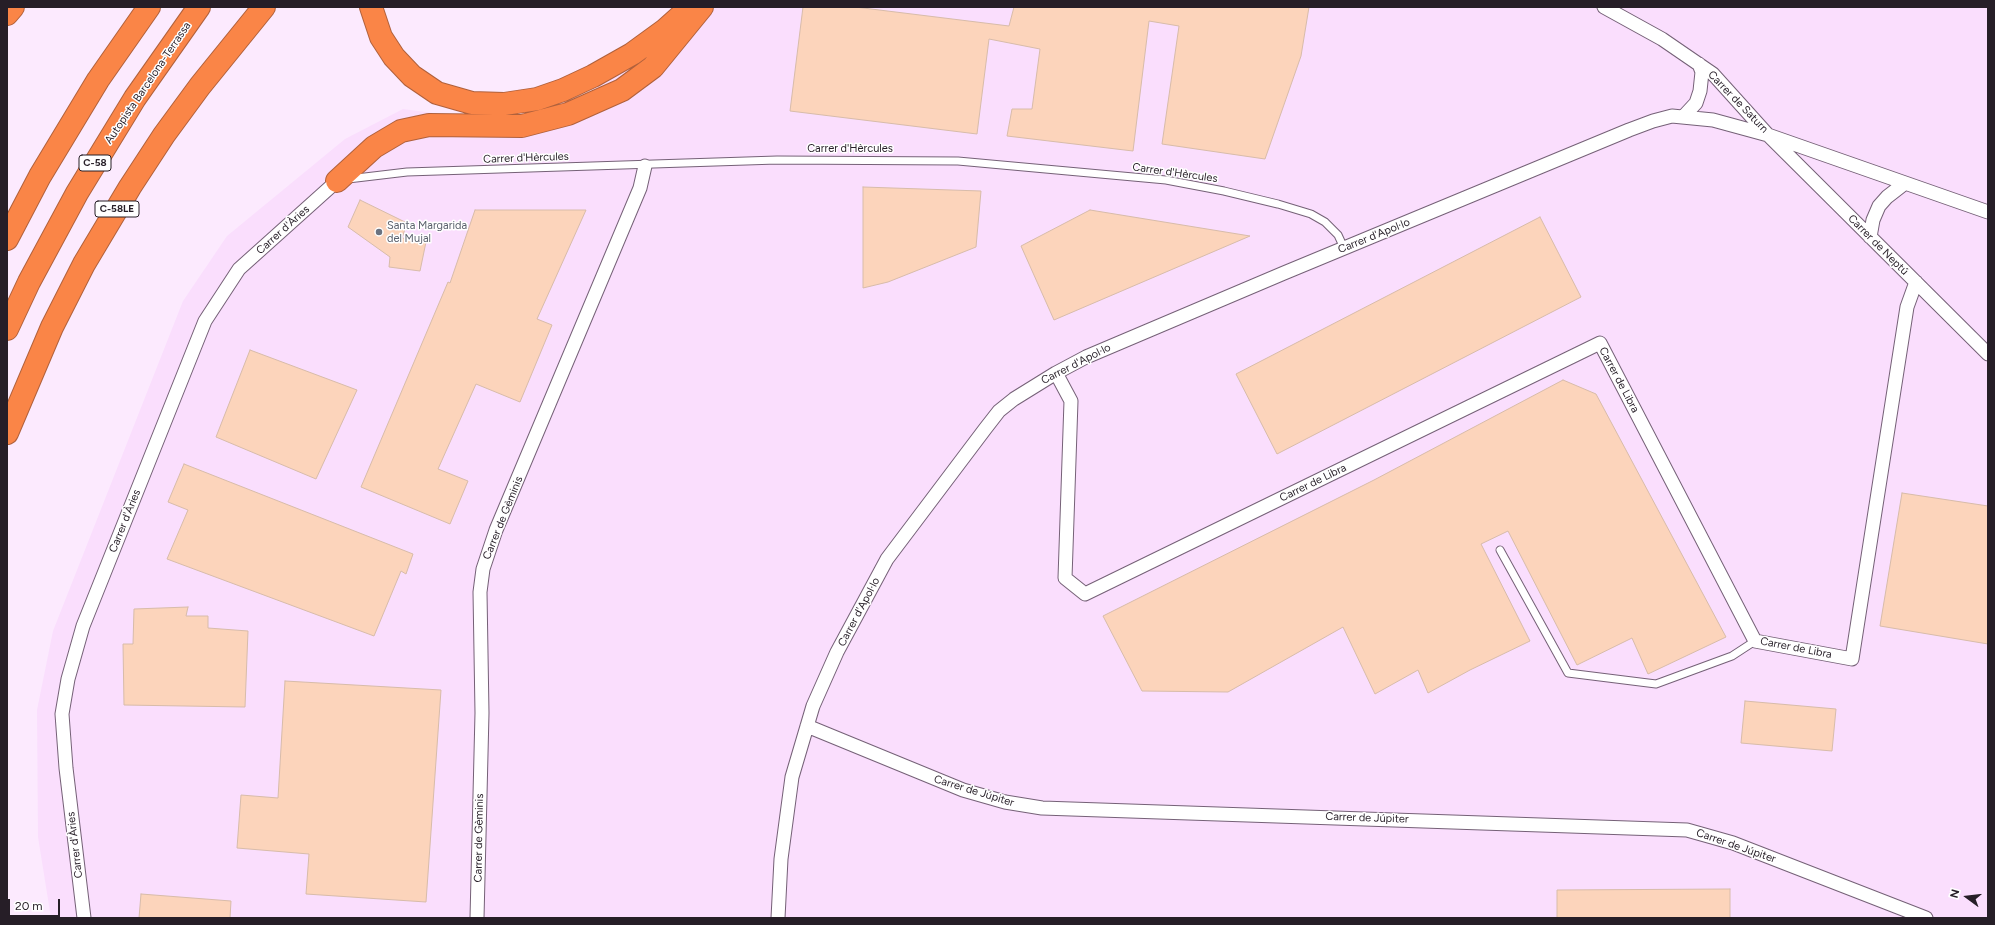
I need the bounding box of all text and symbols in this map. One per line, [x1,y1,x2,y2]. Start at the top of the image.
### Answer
street label: Autopista Barcelona-Terrassa [102,20,194,146]
street label: Carrer de Saturn [1705,68,1771,136]
street label: Carrer d'Hèrcules [807,142,893,156]
street label: Carrer d'Hèrcules [483,150,569,166]
road number: C-58 [79,155,111,171]
street label: Carrer d'Hèrcules [1132,161,1218,185]
road number: C-58LE [95,201,139,217]
street label: Carrer d'Àries [254,203,312,257]
street label: Carrer de Neptú [1845,212,1911,278]
street label: Carrer d'Apol·lo [1336,216,1412,256]
place label: Santa Margarida del Mujal [387,219,467,245]
marker: Santa Margarida del Mujal [374,227,384,237]
street label: Carrer d'Apol·lo [1039,341,1113,387]
street label: Carrer de Libra [1596,345,1642,415]
street label: Carrer de Libra [1277,461,1349,505]
street label: Carrer de Gèminis [480,474,526,562]
street label: Carrer d'Àries [106,488,144,554]
street label: Carrer d'Apol·lo [835,575,883,649]
street label: Carrer de Libra [1759,635,1833,661]
street label: Carrer de Júpiter [932,773,1016,809]
street label: Carrer de Gèminis [472,794,486,882]
street label: Carrer de Júpiter [1325,810,1409,826]
street label: Carrer d'Àries [64,811,86,879]
street label: Carrer de Júpiter [1694,826,1778,866]
north arrow [1947,877,1987,917]
text: N [1948,888,1962,900]
scale bar [10,891,62,917]
text: 20 m [15,899,43,913]

